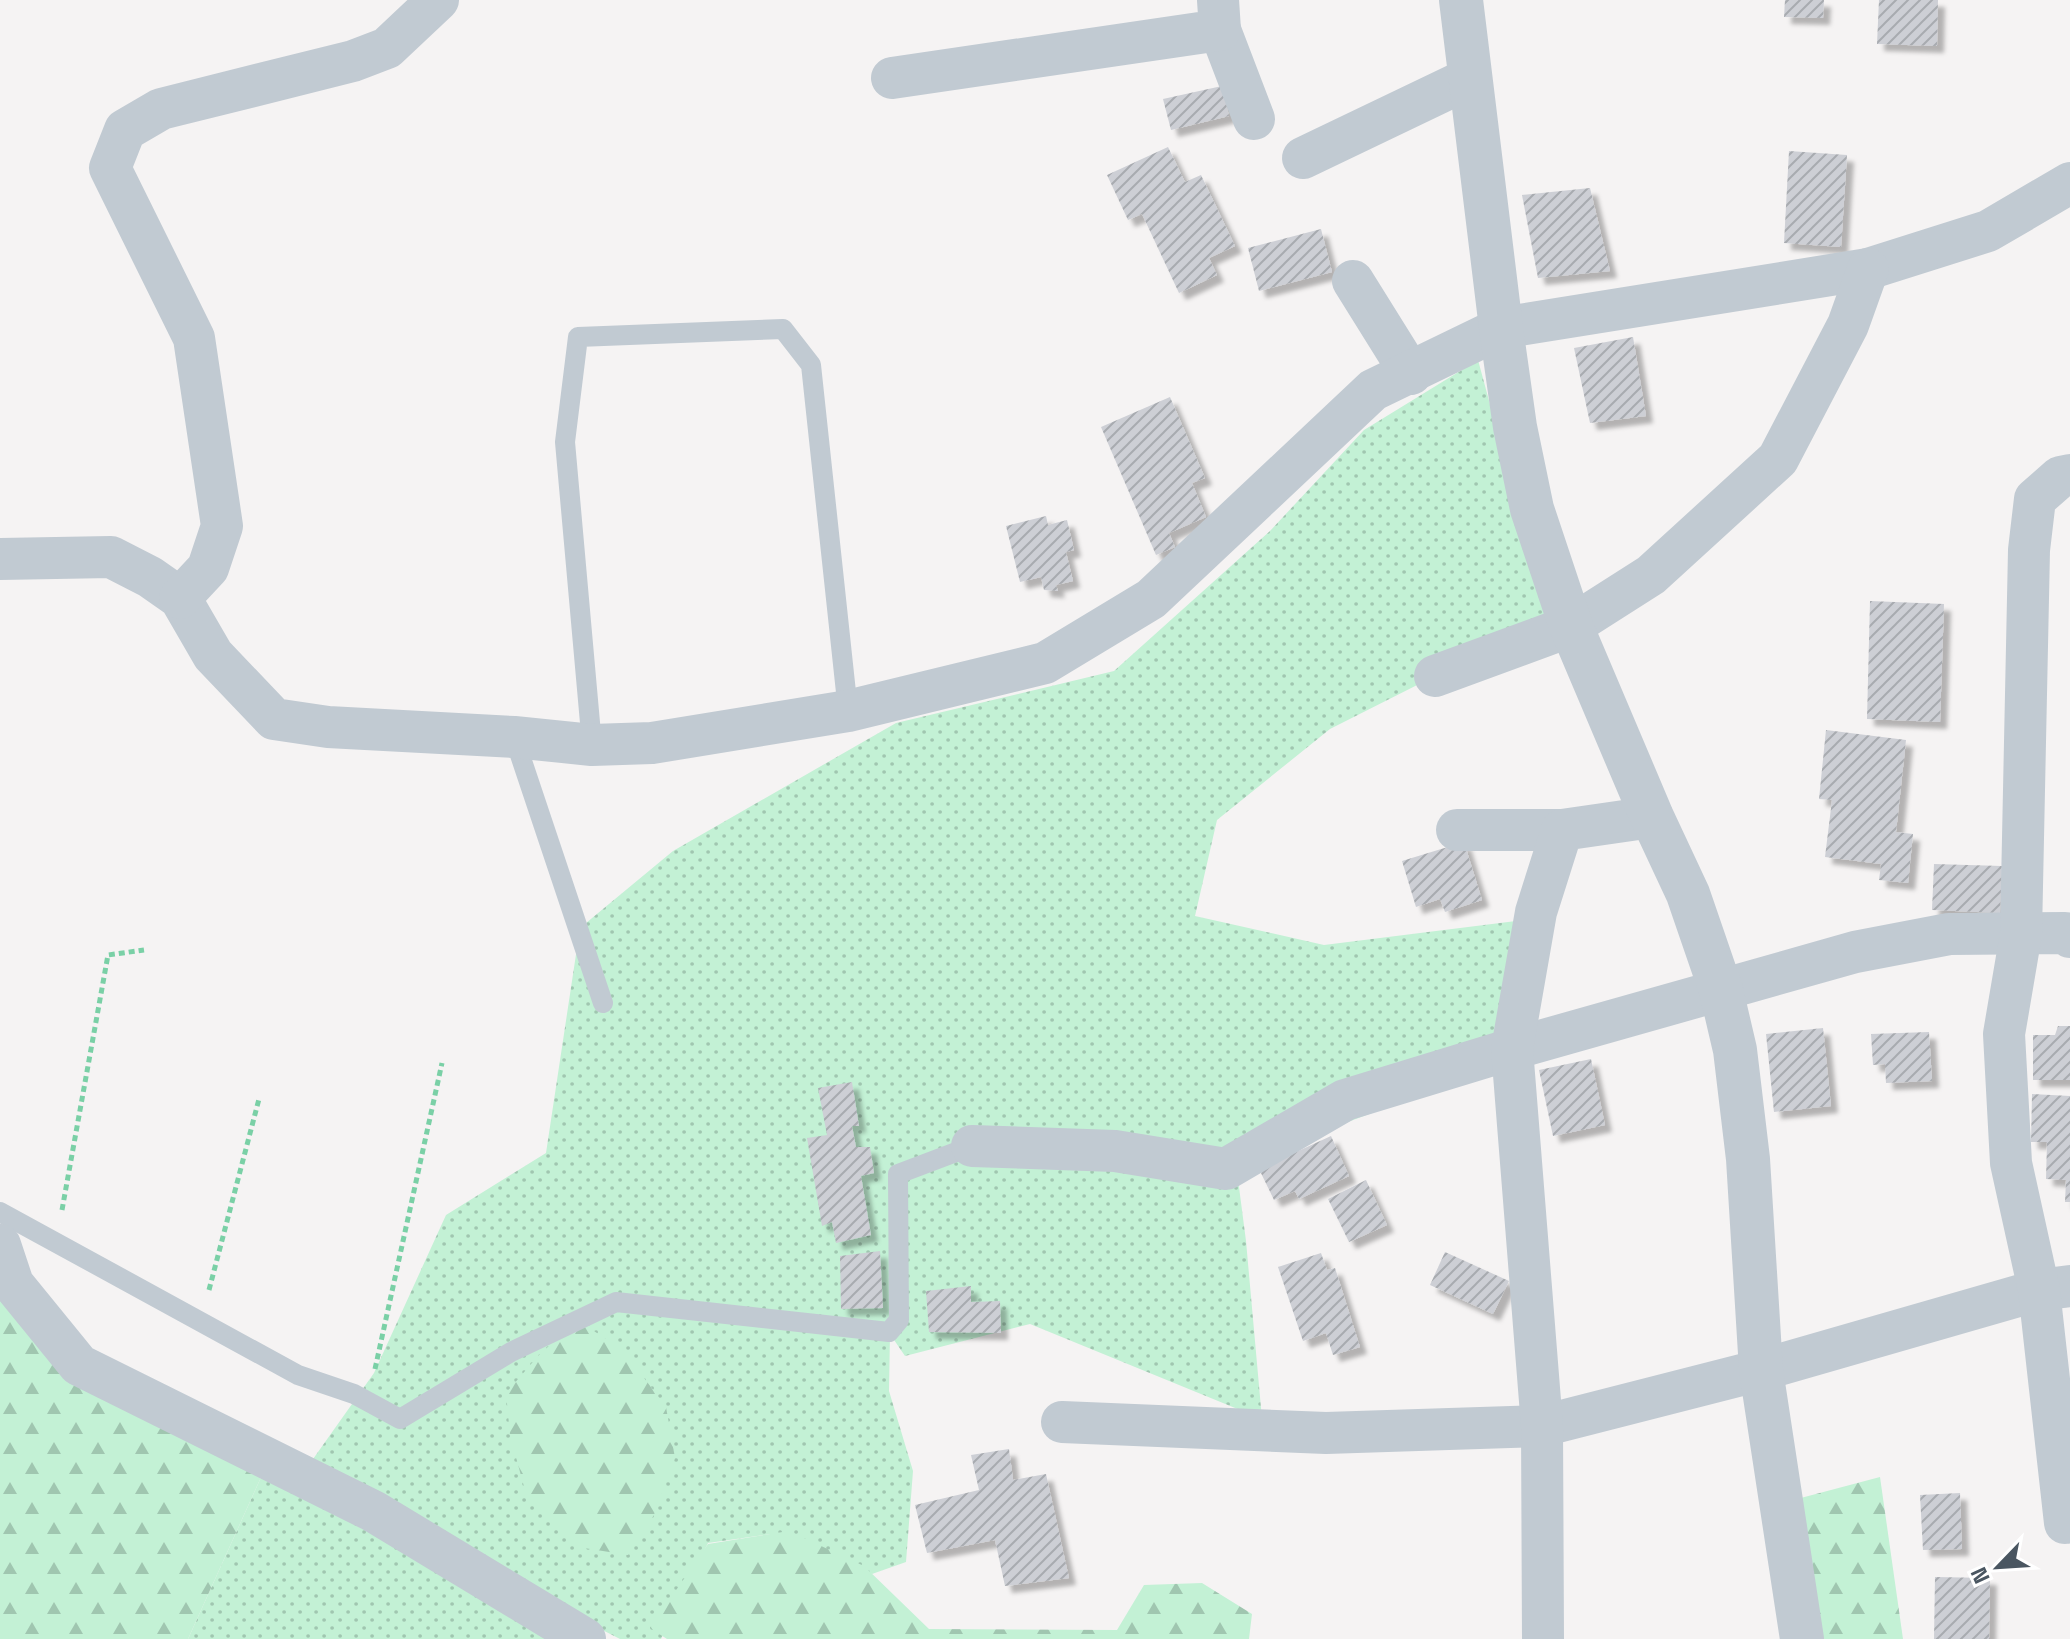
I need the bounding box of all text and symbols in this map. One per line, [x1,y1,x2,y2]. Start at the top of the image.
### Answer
north arrow [1958,1527,2038,1607]
text: N [1964,1563,1996,1588]

